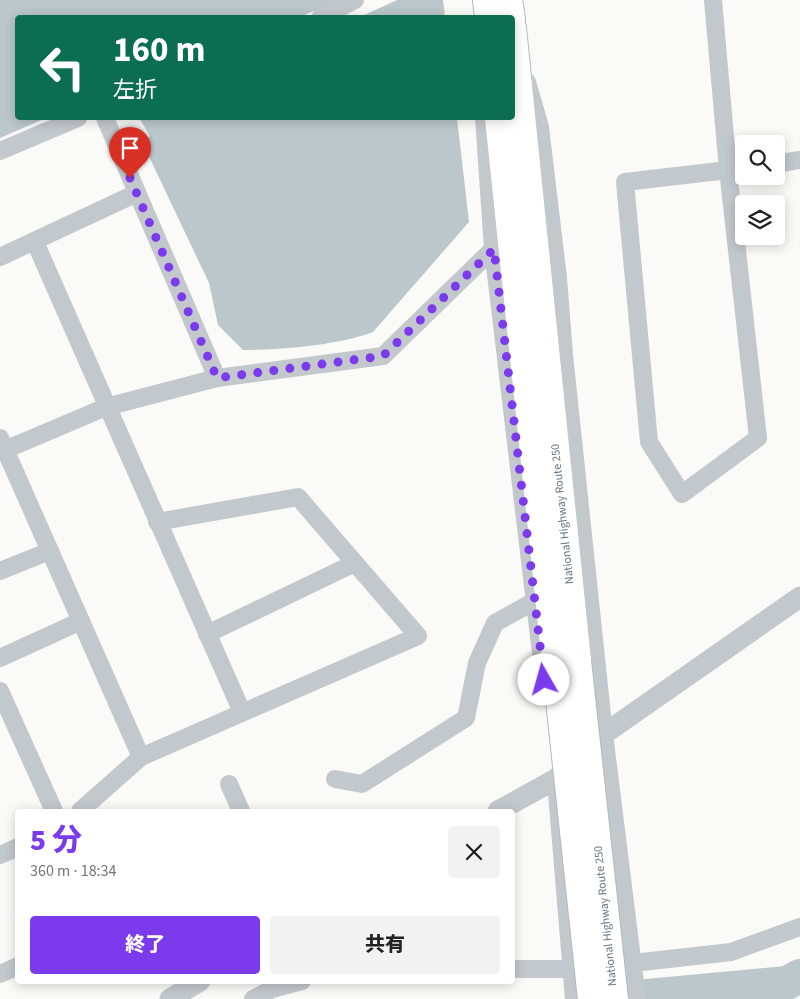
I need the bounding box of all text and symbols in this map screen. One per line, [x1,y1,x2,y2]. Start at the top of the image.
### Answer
text: 160 m [113,25,205,75]
icon: left [30,35,95,100]
text: 左折 [113,74,157,106]
pin [109,127,151,178]
icon: arrive [116,134,144,162]
map controls [735,135,785,245]
button: search [735,135,785,185]
button: layers [735,195,785,245]
street label: National Highway Route 250 [547,443,578,585]
position arrow [517,653,569,705]
text: 5 分 [30,819,82,862]
button: close [448,826,500,878]
street label: National Highway Route 250 [590,845,621,987]
text: 360 m · 18:34 [30,860,117,882]
button: 終了 [30,916,260,974]
button: 共有 [270,916,500,974]

